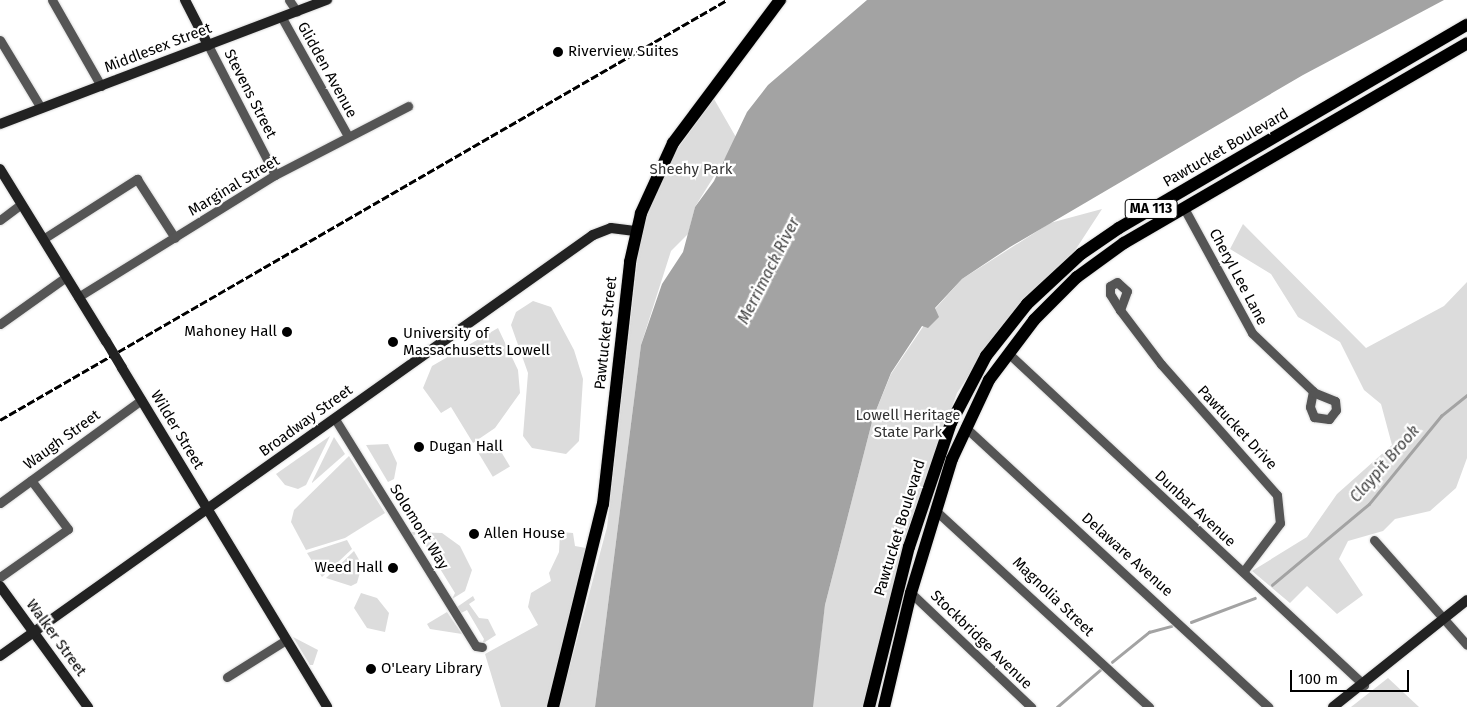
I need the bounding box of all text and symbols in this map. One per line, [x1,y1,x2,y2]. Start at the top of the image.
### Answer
street label: Middlesex Street [102,19,214,77]
street label: Glidden Avenue [293,19,361,121]
place label: Riverview Suites [568,43,679,61]
marker: Riverview Suites [552,46,564,58]
street label: Stevens Street [220,47,280,141]
street label: Pawtucket Boulevard [1160,105,1292,191]
street label: Marginal Street [185,152,283,220]
park label: Sheehy Park [650,161,732,179]
road number: MA 113 [1124,198,1178,220]
water label: Merrimack River [734,215,804,327]
street label: Cheryl Lee Lane [1205,226,1271,328]
street label: Pawtucket Street [591,275,621,391]
place label: Mahoney Hall [184,323,277,341]
place label: University of Massachusetts Lowell [403,324,550,359]
marker: Mahoney Hall [281,326,293,338]
marker: University of Massachusetts Lowell [387,336,399,348]
street label: Broadway Street [256,381,356,461]
street label: Pawtucket Drive [1193,382,1281,474]
street label: Wilder Street [146,387,208,473]
street label: Waugh Street [20,406,104,474]
park label: Lowell Heritage State Park [856,406,960,441]
water label: Claypit Brook [1346,421,1424,507]
place label: Dugan Hall [429,438,503,456]
marker: Dugan Hall [413,441,425,453]
street label: Pawtucket Boulevard [871,458,929,598]
street label: Dunbar Avenue [1151,467,1239,551]
street label: Solomont Way [386,481,452,573]
street label: Delaware Avenue [1078,509,1176,601]
place label: Allen House [484,525,565,543]
marker: Allen House [468,528,480,540]
street label: Magnolia Street [1008,554,1098,640]
place label: Weed Hall [314,559,383,577]
marker: Weed Hall [387,562,399,574]
street label: Stockbridge Avenue [926,587,1036,693]
street label: Walker Street [22,596,90,680]
place label: O'Leary Library [381,660,482,678]
scale bar [1292,660,1411,692]
marker: O'Leary Library [365,663,377,675]
text: 100 m [1298,670,1338,688]

